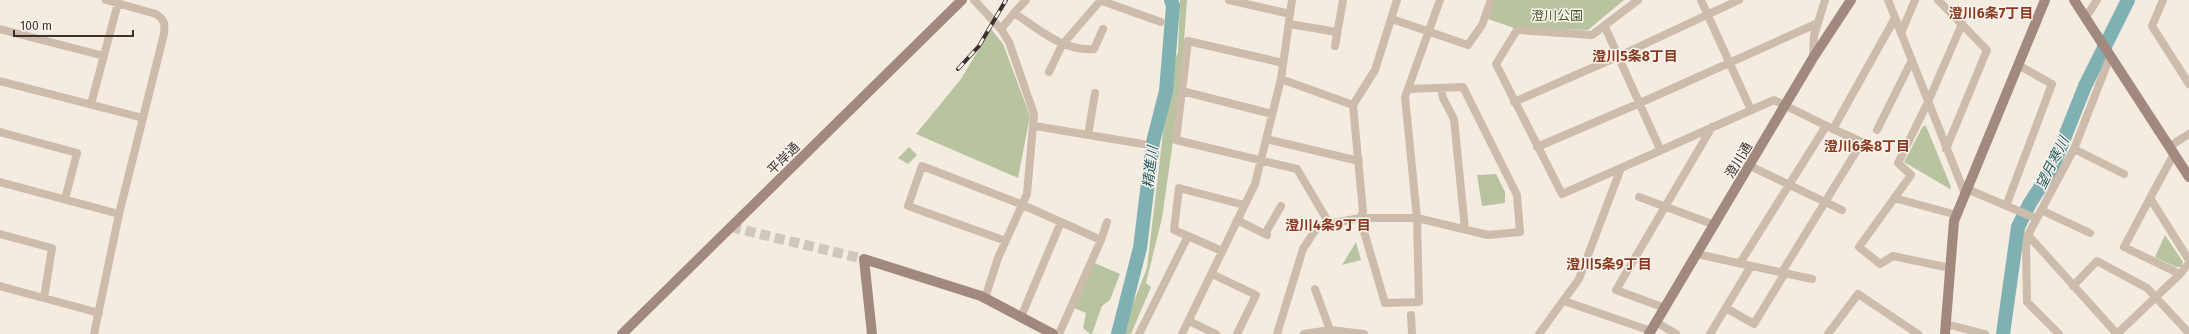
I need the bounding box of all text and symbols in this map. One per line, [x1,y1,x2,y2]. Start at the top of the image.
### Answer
district label: 澄川6条7丁目 [1949,5,2033,22]
park label: 澄川公園 [1531,8,1583,23]
scale bar [14,12,133,38]
text: 100 m [20,19,52,33]
district label: 澄川5条8丁目 [1592,48,1678,65]
water label: 望月寒川 [2033,133,2073,192]
district label: 澄川6条8丁目 [1824,138,1910,155]
street label: 平岸通 [764,139,802,177]
street label: 澄川通 [1722,140,1755,181]
water label: 精進川 [1140,143,1162,189]
district label: 澄川4条9丁目 [1285,217,1371,234]
district label: 澄川5条9丁目 [1566,256,1652,273]

